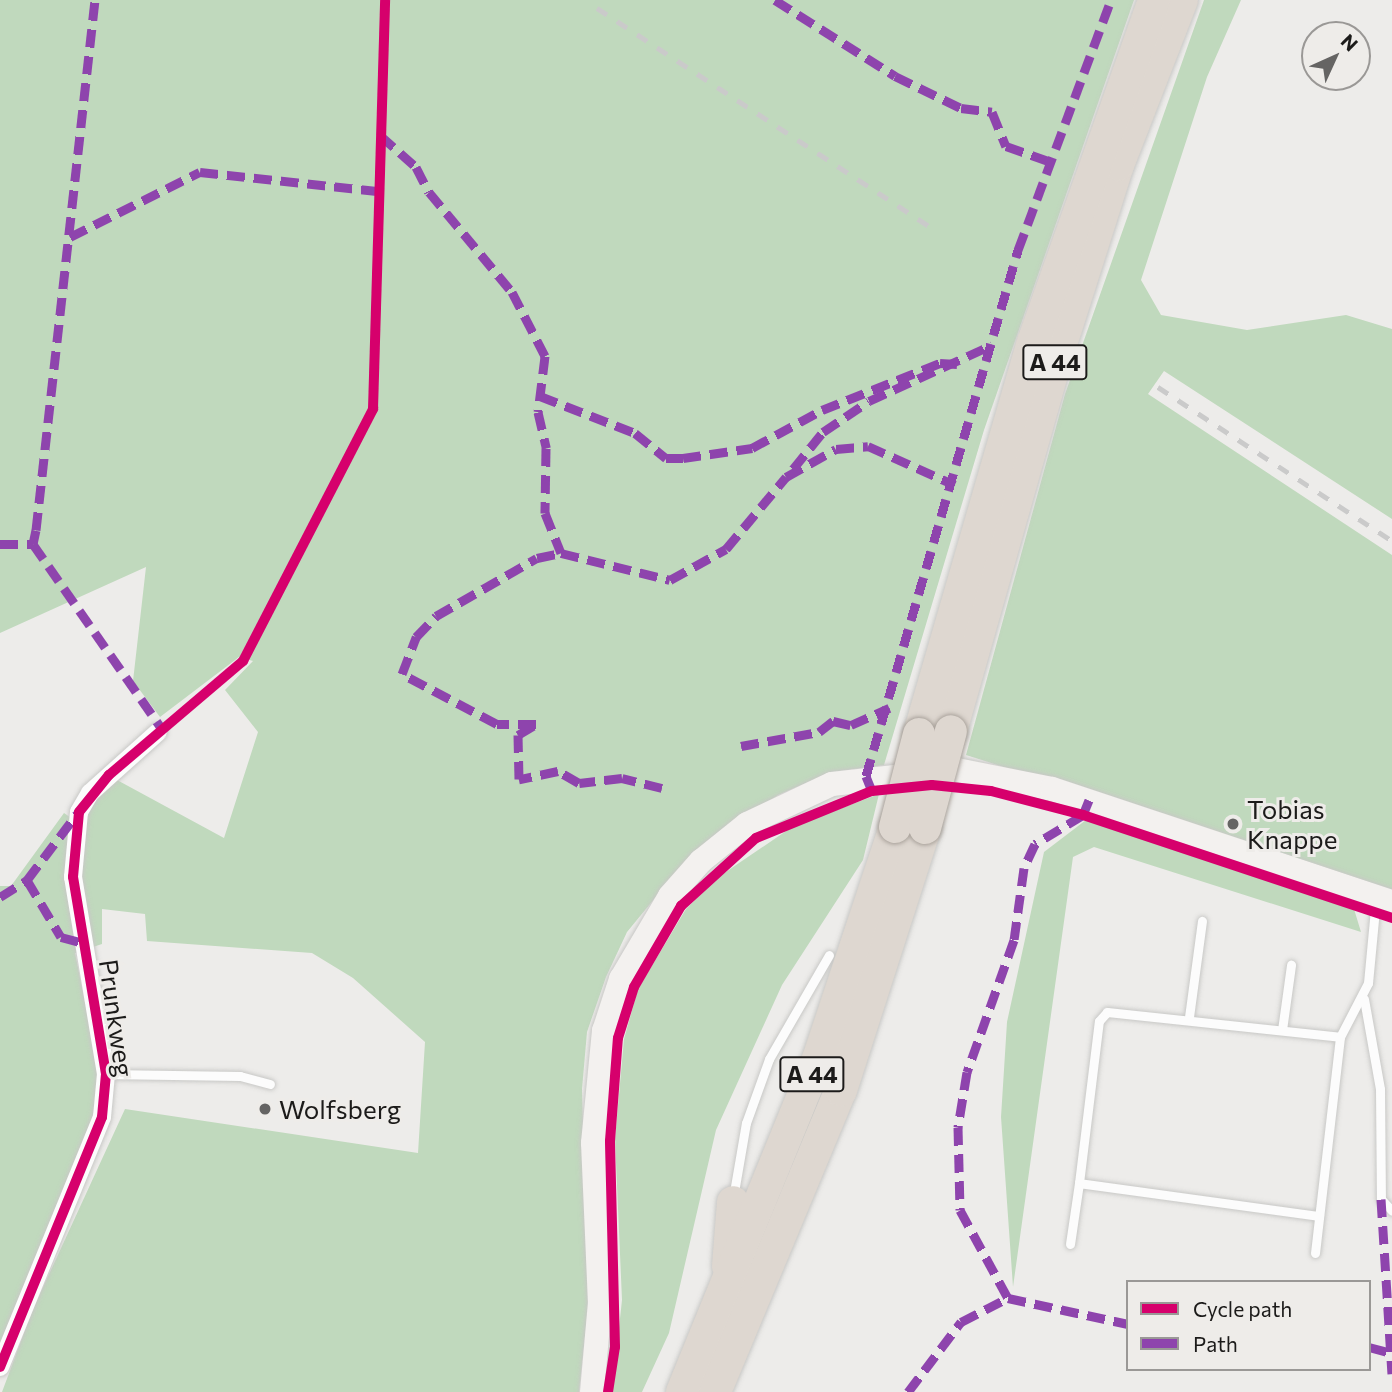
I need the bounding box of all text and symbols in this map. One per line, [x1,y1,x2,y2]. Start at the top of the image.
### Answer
north arrow [1301,21,1371,91]
text: N [1337,29,1363,55]
road number: A 44 [1022,342,1088,382]
place label: Tobias Knappe [1247,793,1337,854]
marker: Tobias Knappe [1225,816,1241,832]
street label: Prunkweg [93,957,141,1079]
road number: A 44 [779,1054,845,1094]
place label: Wolfsberg [279,1093,401,1125]
marker: Wolfsberg [257,1101,273,1117]
legend [1126,1280,1371,1371]
text: Cycle path [1193,1296,1292,1321]
text: Path [1193,1331,1238,1356]

